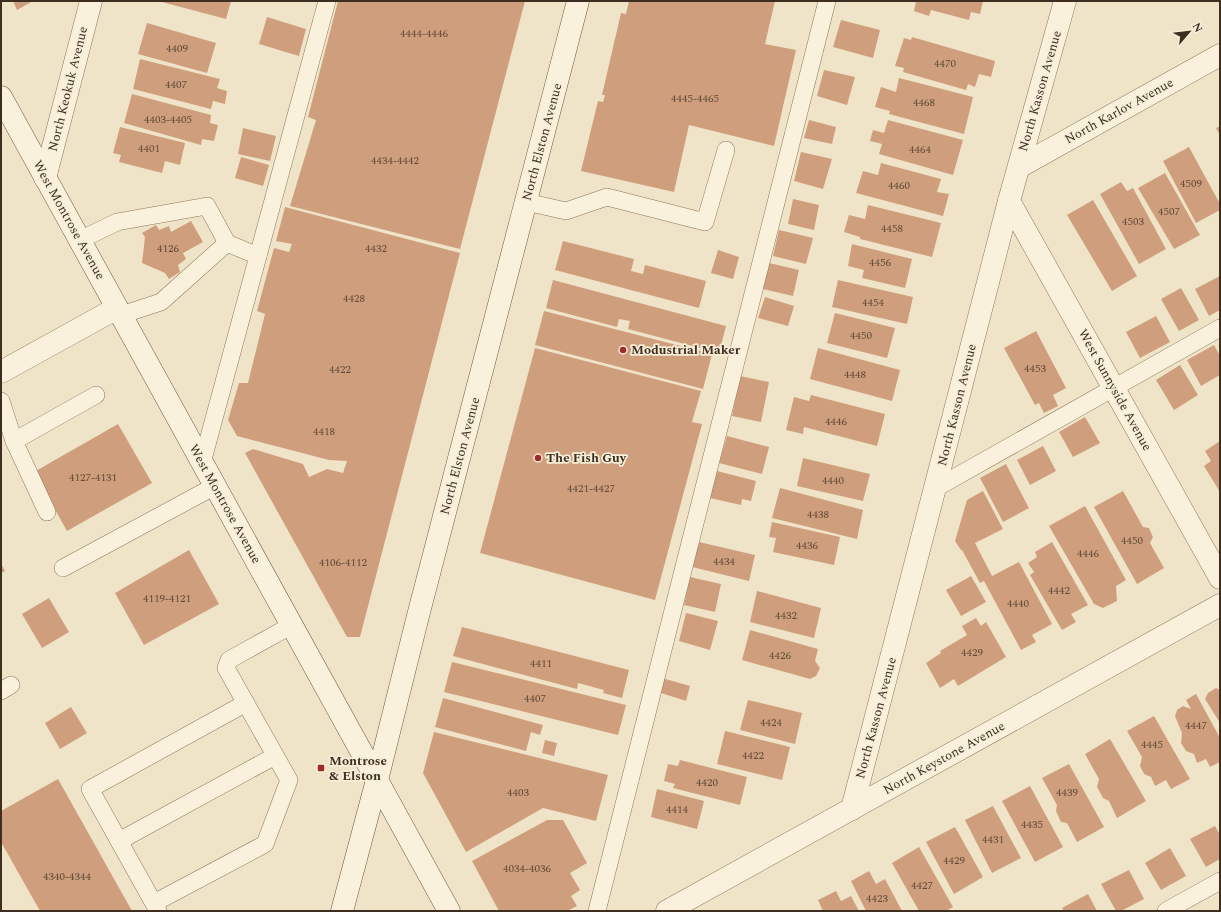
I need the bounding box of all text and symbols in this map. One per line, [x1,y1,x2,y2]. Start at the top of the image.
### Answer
north arrow [1169,12,1209,52]
text: N [1188,20,1207,36]
street label: North Keokuk Avenue [43,24,93,154]
house number: 4444-4446 [400,25,449,42]
street label: North Kasson Avenue [1013,28,1067,154]
house number: 4409 [166,40,188,57]
house number: 4470 [934,55,956,72]
street label: North Karlov Avenue [1061,73,1177,149]
house number: 4407 [165,76,187,93]
street label: North Elston Avenue [517,81,567,203]
house number: 4445-4465 [671,90,719,107]
house number: 4468 [913,94,935,111]
house number: 4403-4405 [144,111,192,128]
house number: 4401 [138,140,160,157]
house number: 4464 [909,141,931,158]
house number: 4434-4442 [371,152,420,169]
street label: West Montrose Avenue [28,156,110,284]
house number: 4509 [1180,175,1202,192]
house number: 4460 [888,177,910,194]
house number: 4507 [1158,203,1180,220]
house number: 4503 [1122,213,1144,230]
house number: 4458 [881,220,903,237]
house number: 4126 [157,240,179,257]
house number: 4432 [365,240,387,257]
house number: 4456 [869,254,891,271]
house number: 4428 [343,290,365,307]
house number: 4454 [862,294,884,311]
street label: West Sunnyside Avenue [1073,325,1157,455]
house number: 4450 [850,327,872,344]
place label: Modustrial Maker [631,340,741,360]
street label: North Kasson Avenue [932,342,982,468]
marker: Modustrial Maker [618,345,628,355]
house number: 4453 [1024,360,1046,377]
house number: 4422 [329,361,351,378]
house number: 4448 [844,366,866,383]
street label: North Elston Avenue [435,395,485,517]
house number: 4446 [825,413,847,430]
house number: 4418 [313,423,335,440]
street label: West Montrose Avenue [184,440,266,568]
place label: The Fish Guy [546,448,627,468]
marker: The Fish Guy [533,453,543,463]
house number: 4127-4131 [69,469,117,486]
house number: 4440 [822,472,844,489]
house number: 4421-4427 [567,480,616,497]
house number: 4438 [807,506,829,523]
house number: 4450 [1121,532,1143,549]
house number: 4436 [796,537,818,554]
house number: 4446 [1077,545,1099,562]
house number: 4434 [713,553,735,570]
house number: 4106-4112 [319,554,368,571]
house number: 4442 [1048,582,1070,599]
house number: 4119-4121 [143,590,191,607]
house number: 4440 [1007,595,1029,612]
house number: 4432 [775,607,797,624]
house number: 4429 [961,644,983,661]
house number: 4426 [769,647,791,664]
house number: 4411 [530,655,552,672]
street label: North Kasson Avenue [850,655,902,781]
house number: 4407 [524,690,546,707]
house number: 4424 [760,714,782,731]
street label: North Keystone Avenue [879,716,1009,800]
house number: 4447 [1185,717,1207,734]
house number: 4445 [1141,736,1163,753]
house number: 4422 [742,747,764,764]
place label: Montrose & Elston [329,751,387,786]
marker: Montrose & Elston [316,763,326,773]
house number: 4420 [696,774,718,791]
house number: 4403 [507,784,529,801]
house number: 4439 [1056,784,1078,801]
house number: 4414 [666,801,688,818]
house number: 4435 [1021,816,1043,833]
house number: 4431 [982,831,1004,848]
house number: 4429 [943,852,965,869]
house number: 4034-4036 [503,860,552,877]
house number: 4340-4344 [43,868,92,885]
house number: 4427 [911,877,933,894]
house number: 4423 [866,890,888,907]

